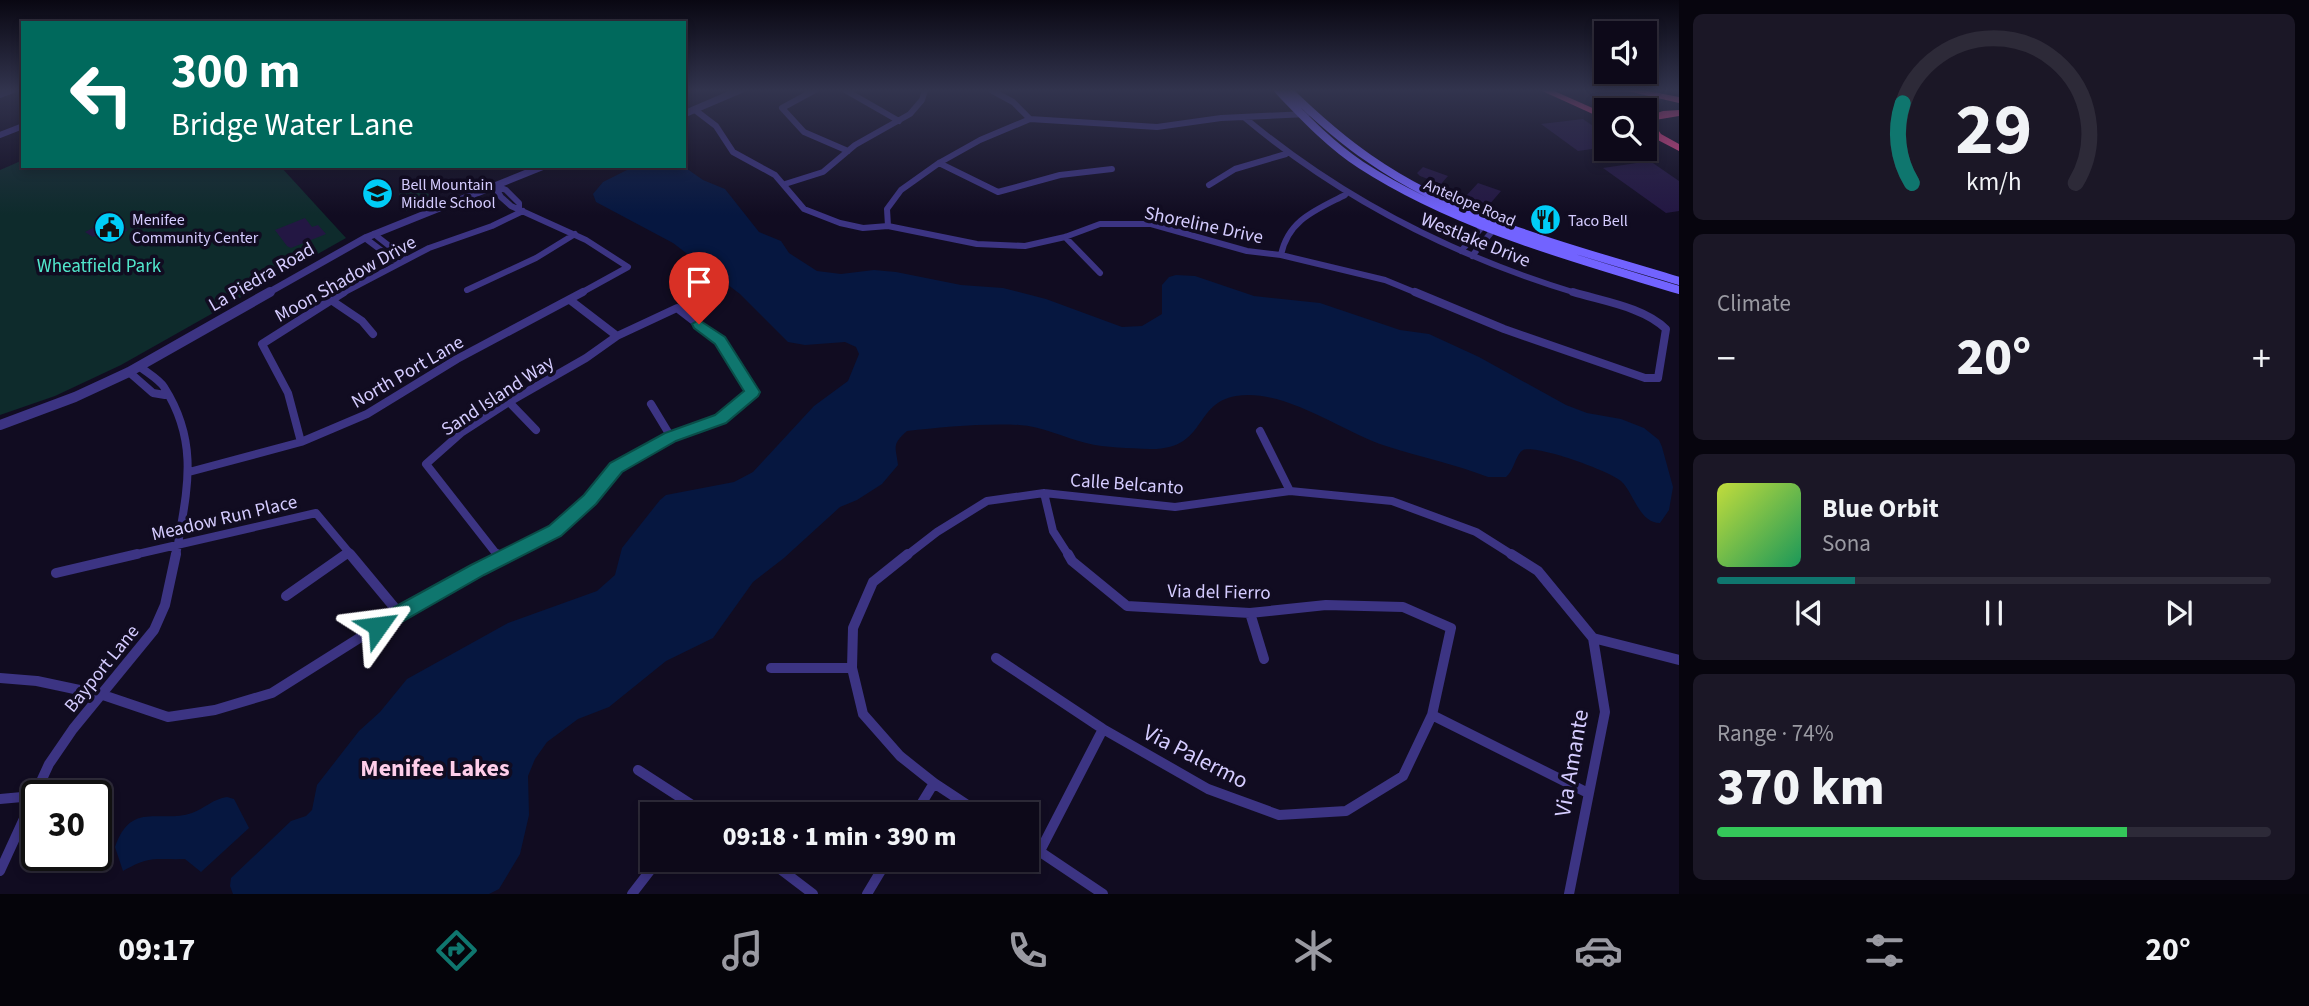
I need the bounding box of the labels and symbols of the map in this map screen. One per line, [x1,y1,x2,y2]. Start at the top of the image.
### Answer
place label: Bell Mountain Middle School [401,174,496,214]
street label: Antelope Road [1420,174,1519,232]
school or university icon: Bell Mountain Middle School [361,176,395,210]
street label: Shoreline Drive [1142,200,1266,251]
restaurant icon: Taco Bell [1528,203,1562,237]
street label: Westlake Drive [1416,206,1534,275]
place label: Menifee Community Center [132,209,259,249]
place label: Taco Bell [1568,210,1628,232]
public building icon: Menifee Community Center [92,211,126,245]
street label: Moon Shadow Drive [270,229,421,329]
street label: La Piedra Road [204,236,320,319]
pin [669,252,729,324]
park label: Wheatfield Park [37,253,162,280]
street label: North Port Lane [347,329,469,415]
street label: Sand Island Way [436,350,560,443]
street label: Calle Belcanto [1069,467,1185,502]
street label: Meadow Run Place [149,489,300,548]
street label: Via del Fierro [1167,578,1271,607]
position arrow [341,589,415,663]
street label: Bayport Lane [58,619,146,719]
street label: Via Amante [1546,707,1597,819]
street label: Via Palermo [1137,716,1254,797]
district label: Menifee Lakes [360,751,510,786]
speed limit sign: 30 [21,780,112,871]

